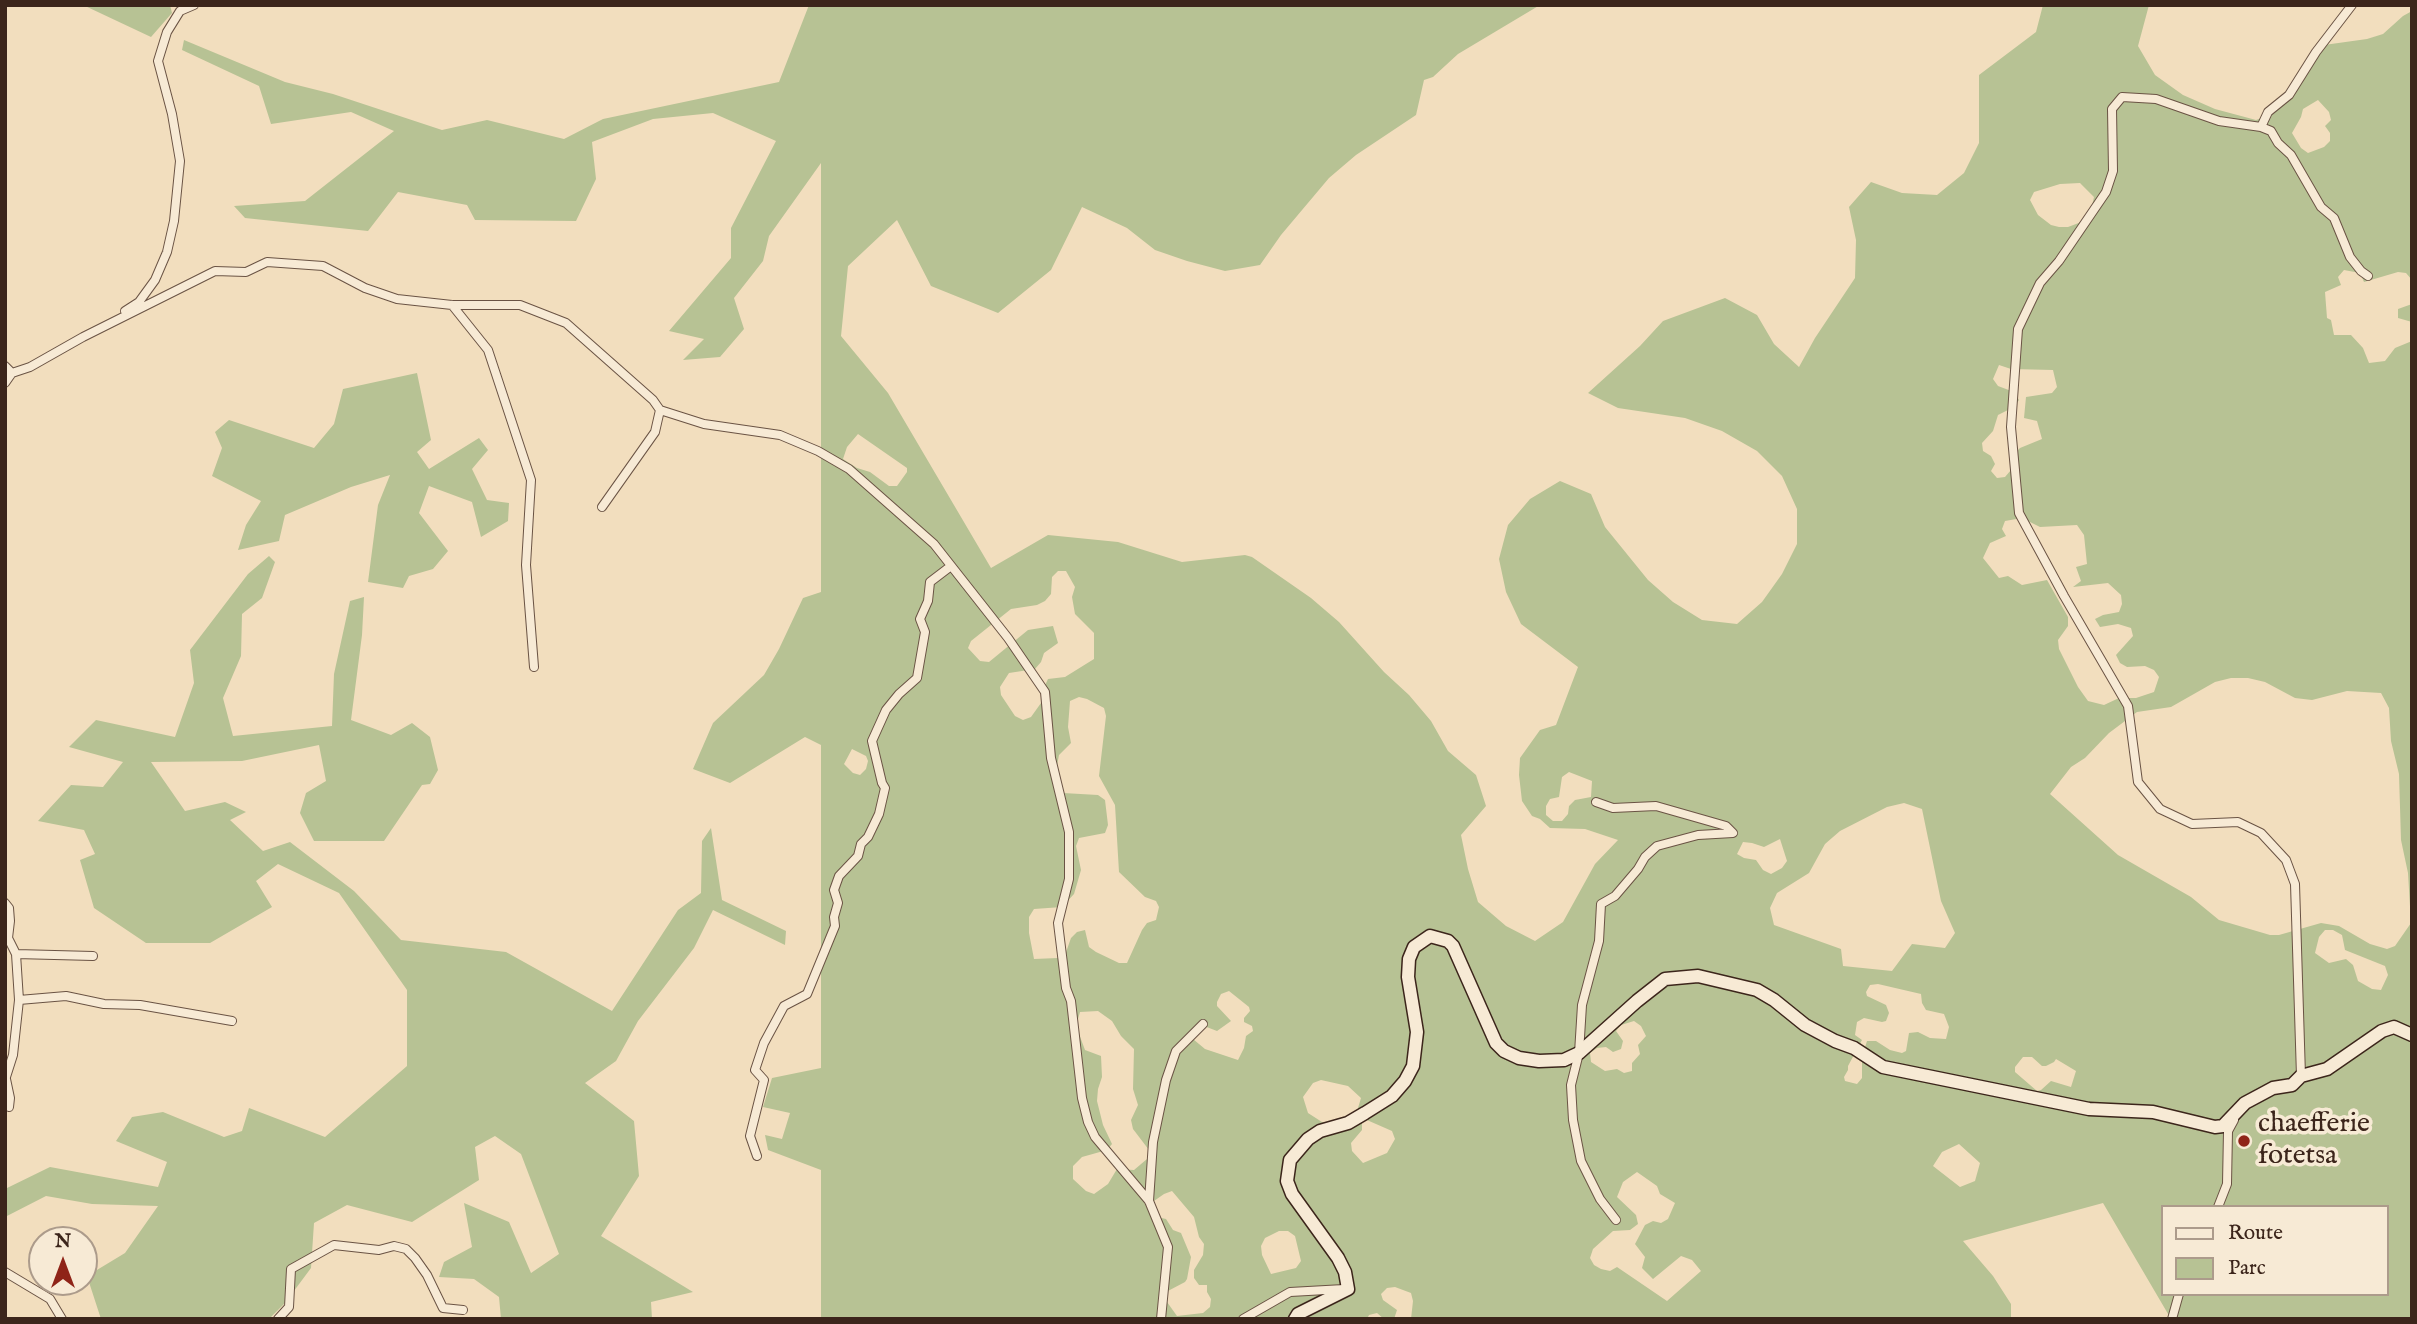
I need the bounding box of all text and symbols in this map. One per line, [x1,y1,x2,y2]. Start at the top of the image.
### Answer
place label: chaefferie fotetsa [2258,1108,2370,1174]
marker: chaefferie fotetsa [2236,1133,2252,1149]
legend [2162,1205,2389,1296]
text: Route [2228,1220,2283,1247]
north arrow [28,1226,98,1296]
text: N [55,1230,71,1254]
text: Parc [2228,1255,2266,1282]

